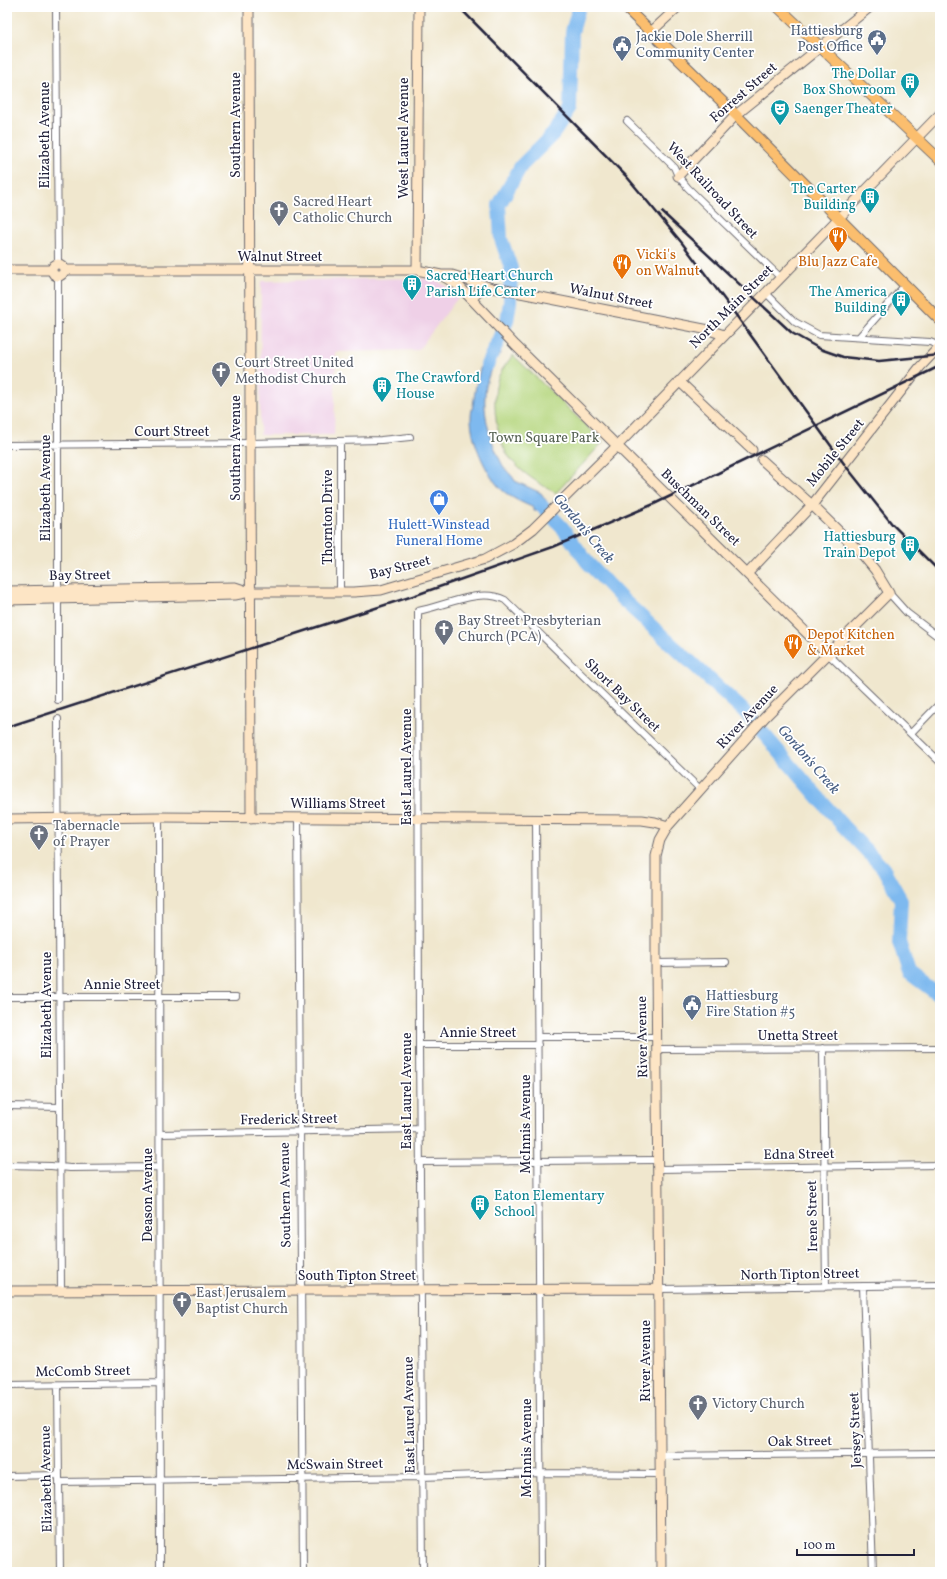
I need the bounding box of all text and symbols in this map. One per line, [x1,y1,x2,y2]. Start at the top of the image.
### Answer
place label: Hattiesburg Post Office [791,22,863,57]
place label: Jackie Dole Sherrill Community Center [636,28,754,63]
public building icon: Hattiesburg Post Office [866,28,888,56]
public building icon: Jackie Dole Sherrill Community Center [611,34,633,62]
street label: Forrest Street [706,58,782,128]
place label: The Dollar Box Showroom [803,65,896,100]
building icon: The Dollar Box Showroom [899,71,921,99]
street label: Southern Avenue [227,72,246,178]
street label: West Laurel Avenue [395,77,414,199]
street label: Elizabeth Avenue [36,81,55,188]
theatre icon: Saenger Theater [769,98,791,126]
place label: Saenger Theater [794,100,893,119]
street label: West Railroad Street [662,138,762,244]
place label: The Carter Building [791,180,856,215]
building icon: The Carter Building [859,186,881,214]
place label: Sacred Heart Catholic Church [293,193,392,228]
church icon: Sacred Heart Catholic Church [268,199,290,227]
restaurant icon: Blu Jazz Cafe [827,225,849,253]
place label: Vicki's on Walnut [636,246,700,281]
street label: Walnut Street [238,248,323,267]
restaurant icon: Vicki's on Walnut [611,252,633,280]
place label: Blu Jazz Cafe [798,253,878,272]
street label: North Main Street [686,261,778,353]
place label: Sacred Heart Church Parish Life Center [426,267,553,302]
building icon: Sacred Heart Church Parish Life Center [401,273,423,301]
street label: Walnut Street [568,280,655,314]
place label: The America Building [809,283,887,318]
building icon: The America Building [890,289,912,317]
place label: Court Street United Methodist Church [235,354,354,389]
church icon: Court Street United Methodist Church [210,360,232,388]
place label: The Crawford House [396,369,480,404]
building icon: The Crawford House [371,375,393,403]
street label: Southern Avenue [227,395,246,501]
street label: Mobile Street [803,415,869,491]
street label: Court Street [135,423,209,442]
park label: Town Square Park [489,429,600,448]
street label: Elizabeth Avenue [37,434,56,541]
street label: Buschman Street [656,465,744,551]
street label: Thornton Drive [319,469,338,565]
shop icon: Hulett-Winstead Funeral Home [428,488,450,516]
water label: Gordon's Creek [547,489,619,569]
place label: Hulett-Winstead Funeral Home [388,516,490,551]
place label: Hattiesburg Train Depot [823,528,896,563]
building icon: Hattiesburg Train Depot [899,534,921,562]
street label: Bay Street [368,551,432,585]
street label: Bay Street [49,566,111,586]
place label: Bay Street Presbyterian Church (PCA) [458,612,601,647]
church icon: Bay Street Presbyterian Church (PCA) [433,618,455,646]
place label: Depot Kitchen & Market [807,626,895,661]
restaurant icon: Depot Kitchen & Market [782,632,804,660]
street label: Short Bay Street [580,655,664,737]
street label: River Avenue [713,680,783,754]
street label: East Laurel Avenue [398,708,417,826]
water label: Gordon's Creek [772,721,844,799]
street label: Williams Street [290,795,386,814]
place label: Tabernacle of Prayer [53,817,120,852]
church icon: Tabernacle of Prayer [28,823,50,851]
street label: Elizabeth Avenue [38,951,57,1058]
street label: Annie Street [84,976,161,995]
place label: Hattiesburg Fire Station #5 [706,987,795,1022]
public building icon: Hattiesburg Fire Station #5 [681,993,703,1021]
street label: River Avenue [633,995,653,1078]
street label: Annie Street [440,1024,517,1043]
street label: Unetta Street [758,1027,838,1046]
street label: East Laurel Avenue [398,1032,417,1150]
street label: McInnis Avenue [517,1074,536,1174]
street label: Frederick Street [240,1110,338,1130]
street label: Southern Avenue [276,1142,296,1248]
street label: Edna Street [763,1145,835,1165]
street label: Deason Avenue [139,1148,158,1242]
street label: Irene Street [803,1180,823,1252]
place label: Eaton Elementary School [494,1187,605,1222]
building icon: Eaton Elementary School [469,1193,491,1221]
street label: North Tipton Street [740,1264,860,1286]
street label: South Tipton Street [298,1267,416,1286]
place label: East Jerusalem Baptist Church [196,1284,288,1319]
church icon: East Jerusalem Baptist Church [171,1290,193,1318]
street label: River Avenue [637,1320,656,1402]
street label: East Laurel Avenue [399,1356,421,1474]
street label: McComb Street [35,1362,131,1382]
street label: Jersey Street [845,1391,867,1468]
church icon: Victory Church [687,1393,709,1421]
place label: Victory Church [712,1395,805,1414]
street label: McInnis Avenue [518,1398,537,1498]
street label: Elizabeth Avenue [37,1425,57,1533]
street label: Oak Street [768,1432,832,1452]
street label: McSwain Street [287,1455,384,1475]
scale bar [797,1531,914,1557]
text: 100 m [803,1538,836,1554]

